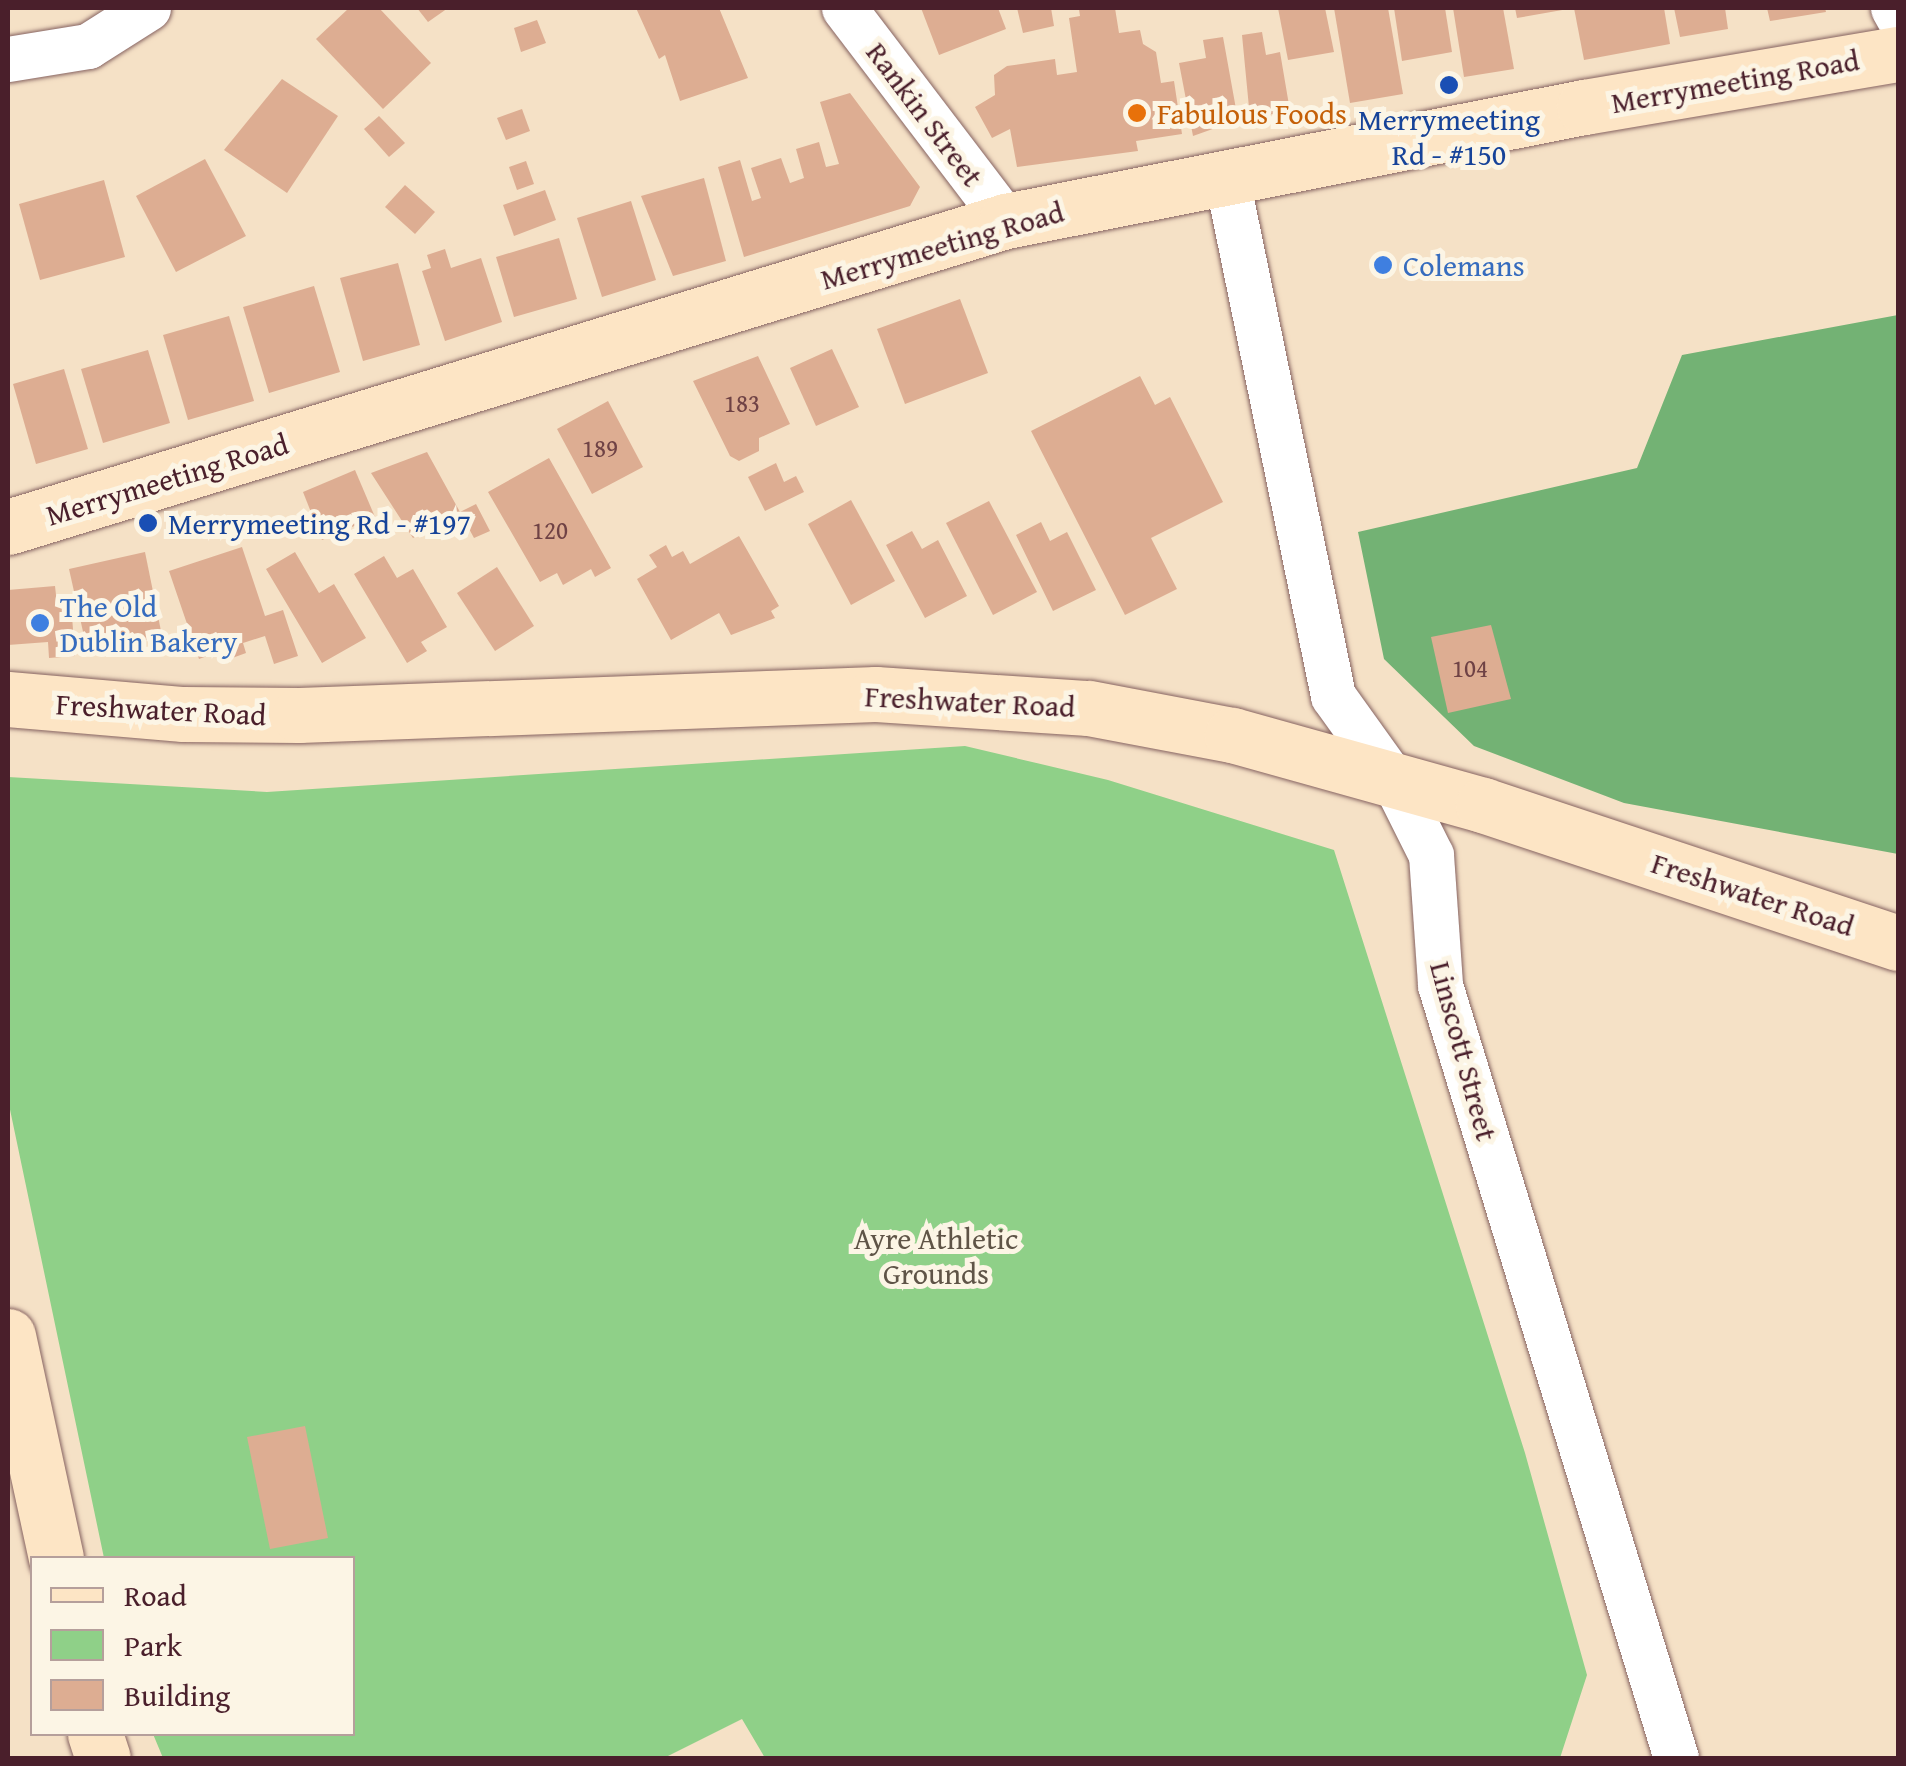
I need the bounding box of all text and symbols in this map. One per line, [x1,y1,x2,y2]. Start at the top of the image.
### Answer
street label: Rankin Street [859,35,991,193]
street label: Merrymeeting Road [1608,41,1862,121]
marker: Merrymeeting Rd - #150 [1438,74,1460,96]
place label: Fabulous Foods [1157,95,1347,131]
place label: Merrymeeting Rd - #150 [1358,101,1540,172]
marker: Fabulous Foods [1126,102,1148,124]
street label: Merrymeeting Road [816,193,1068,297]
place label: Colemans [1403,247,1525,283]
marker: Colemans [1372,254,1394,276]
house number: 183 [724,388,760,418]
street label: Merrymeeting Road [42,425,292,533]
house number: 189 [582,433,618,463]
place label: Merrymeeting Rd - #197 [168,505,471,541]
marker: Merrymeeting Rd - #197 [137,512,159,534]
house number: 120 [532,515,568,545]
place label: The Old Dublin Bakery [60,588,237,658]
marker: The Old Dublin Bakery [29,612,51,634]
house number: 104 [1452,653,1488,683]
street label: Freshwater Road [864,678,1076,724]
street label: Freshwater Road [55,686,267,732]
street label: Freshwater Road [1647,844,1859,944]
street label: Linscott Street [1423,957,1505,1145]
park label: Ayre Athletic Grounds [854,1220,1018,1290]
legend [30,1556,355,1736]
text: Road [124,1573,187,1617]
text: Park [124,1623,182,1667]
text: Building [124,1673,230,1717]

